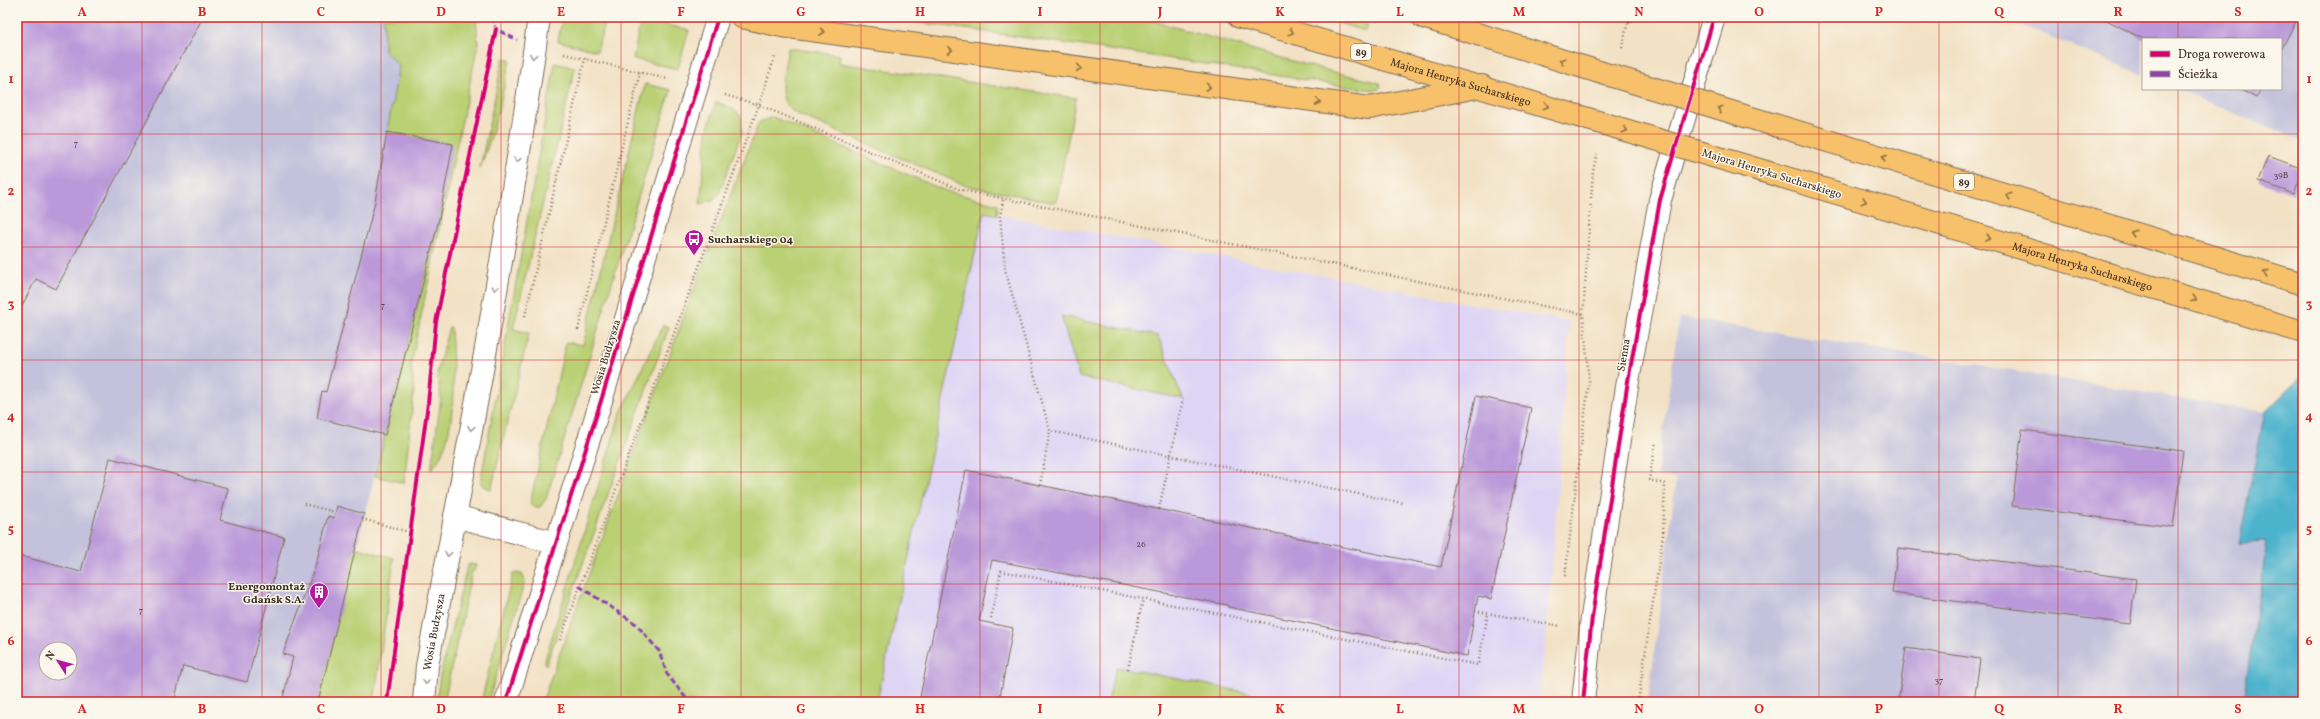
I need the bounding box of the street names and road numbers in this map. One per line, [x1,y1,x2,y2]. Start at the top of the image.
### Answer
road number: 89 [1351,44,1371,60]
street label: Majora Henryka Sucharskiego [1388,55,1532,111]
street label: Majora Henryka Sucharskiego [1700,146,1843,203]
road number: 89 [1954,174,1974,190]
street label: Majora Henryka Sucharskiego [2010,240,2154,296]
street label: Wosia Budzysza [588,317,625,397]
street label: Sienna [1614,337,1635,373]
street label: Wosia Budzysza [420,592,450,672]

